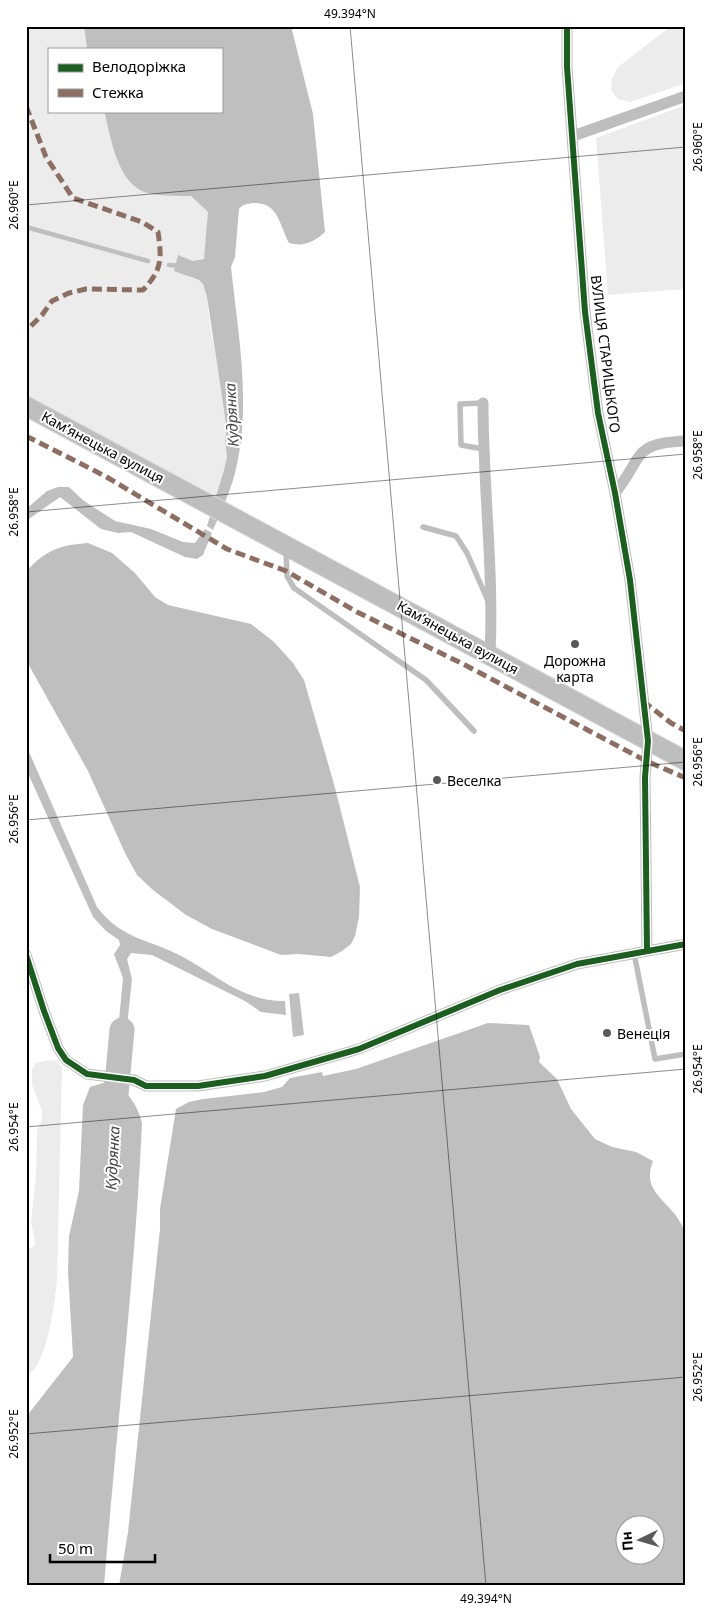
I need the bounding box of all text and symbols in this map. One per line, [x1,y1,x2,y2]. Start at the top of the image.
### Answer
text: 49.394°N [324,5,376,22]
legend [48,48,222,112]
text: Велодоріжка [92,56,186,76]
text: Стежка [92,82,144,102]
text: 26.960°E [689,122,706,172]
text: 26.960°E [5,180,22,230]
street label: ВУЛИЦЯ СТАРИЦЬКОГО [587,274,625,434]
water label: Кудрянка [219,382,243,447]
street label: Камʼянецька вулиця [38,407,168,487]
text: 26.958°E [689,430,706,480]
text: 26.958°E [5,487,22,537]
street label: Камʼянецька вулиця [394,596,522,678]
marker: Дорожна карта [569,638,581,650]
place label: Дорожна карта [544,651,606,686]
text: 26.956°E [689,737,706,787]
place label: Веселка [447,771,501,790]
marker: Веселка [431,774,443,786]
text: 26.956°E [5,794,22,844]
place label: Венеція [617,1024,670,1043]
marker: Венеція [601,1027,613,1039]
text: 26.954°E [689,1044,706,1094]
text: 26.954°E [5,1102,22,1152]
water label: Кудрянка [100,1125,124,1190]
text: 26.952°E [689,1352,706,1402]
text: 26.952°E [5,1409,22,1459]
north arrow [614,1514,664,1564]
text: Пн [616,1530,637,1552]
scale bar [50,1532,155,1564]
text: 50 m [58,1538,93,1558]
text: 49.394°N [460,1590,512,1607]

